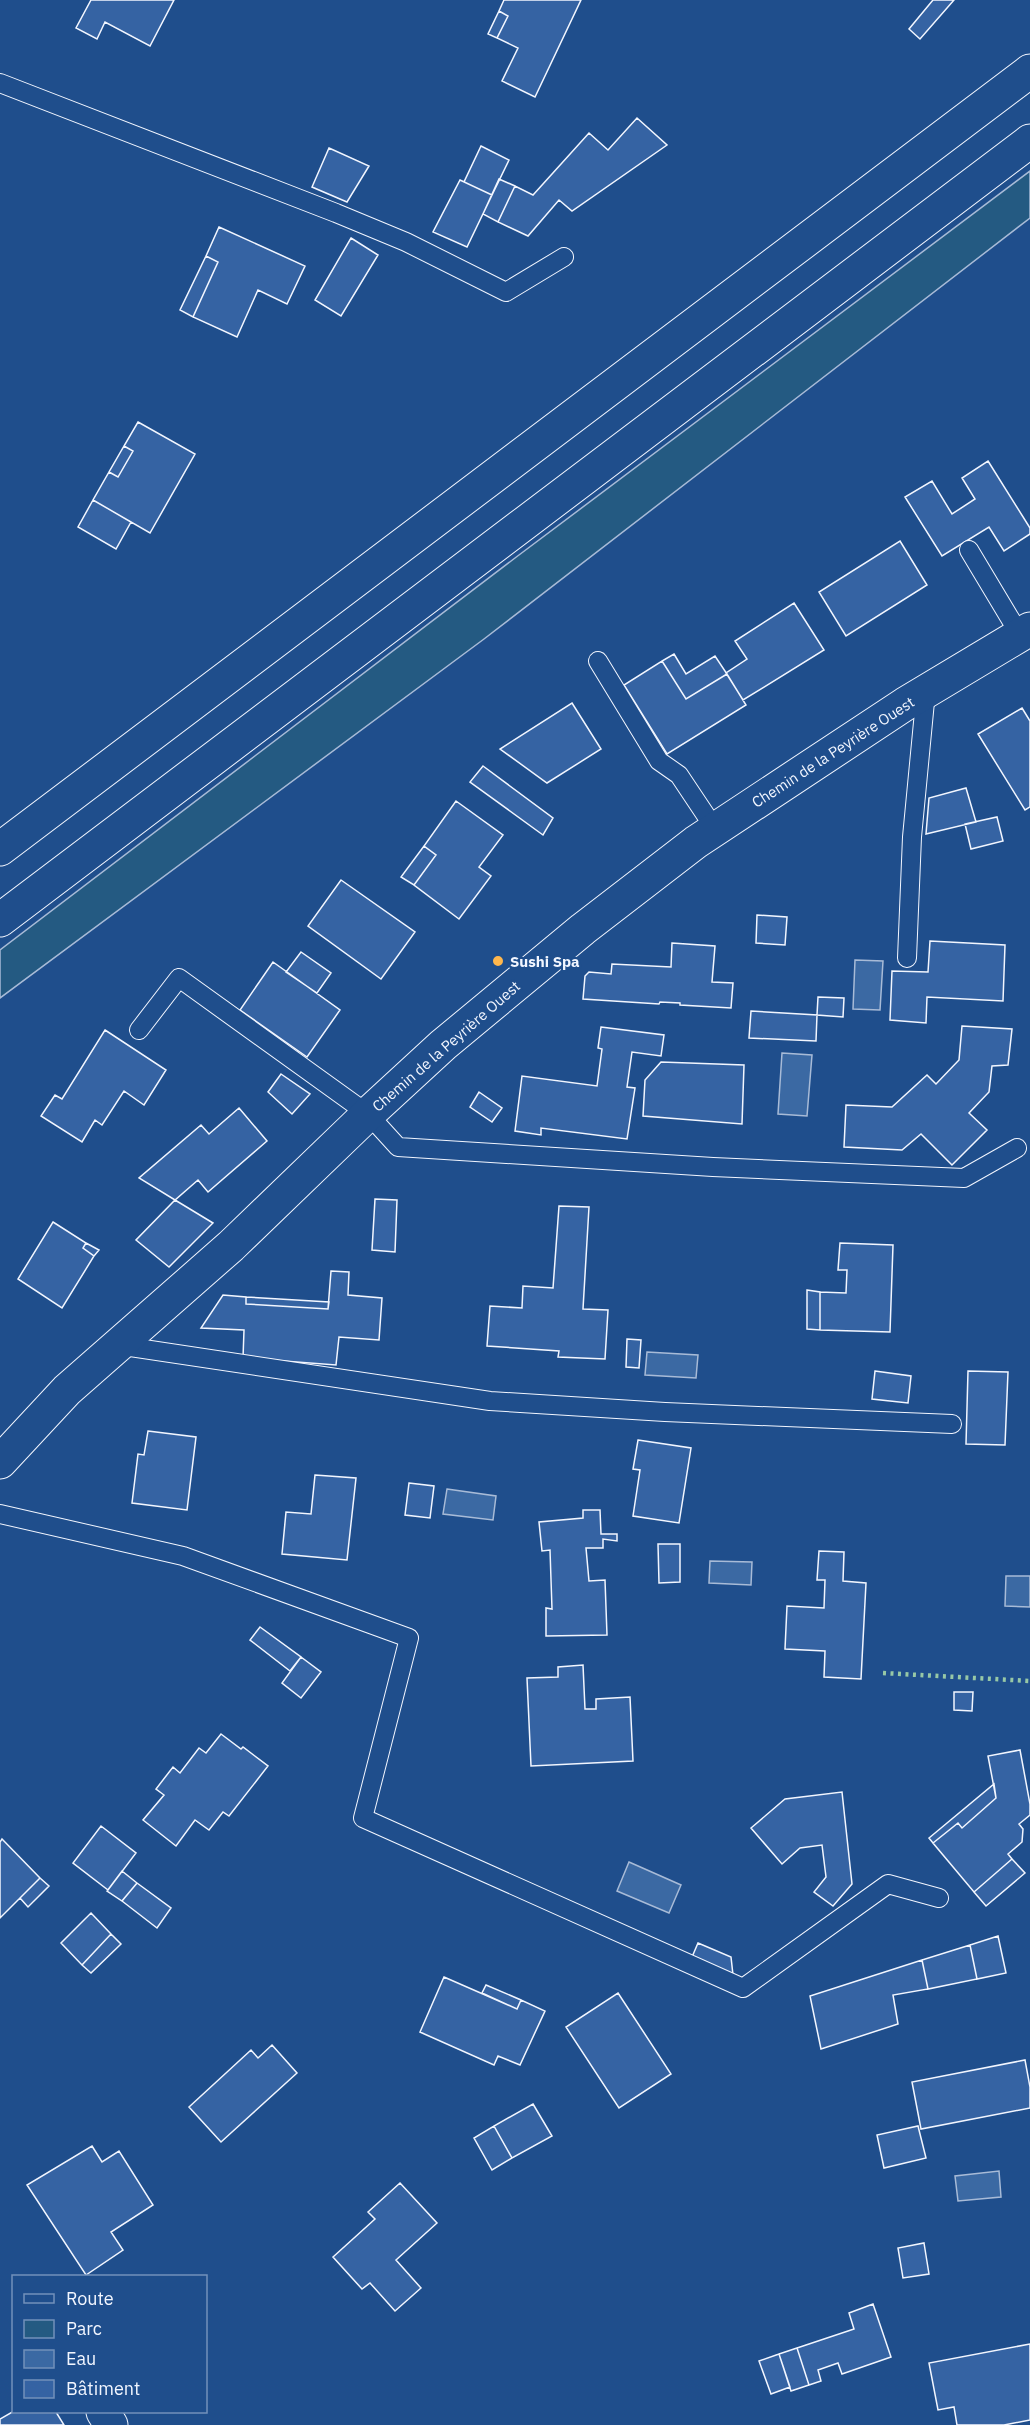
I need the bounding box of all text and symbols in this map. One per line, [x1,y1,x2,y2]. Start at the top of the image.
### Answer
street label: Chemin de la Peyrière Ouest [748,692,918,812]
place label: Sushi Spa [510,952,580,971]
marker: Sushi Spa [491,954,505,968]
street label: Chemin de la Peyrière Ouest [368,976,524,1116]
legend [12,2275,207,2413]
text: Route [66,2287,114,2310]
text: Parc [66,2317,102,2340]
text: Eau [66,2347,96,2370]
text: Bâtiment [66,2377,140,2400]

